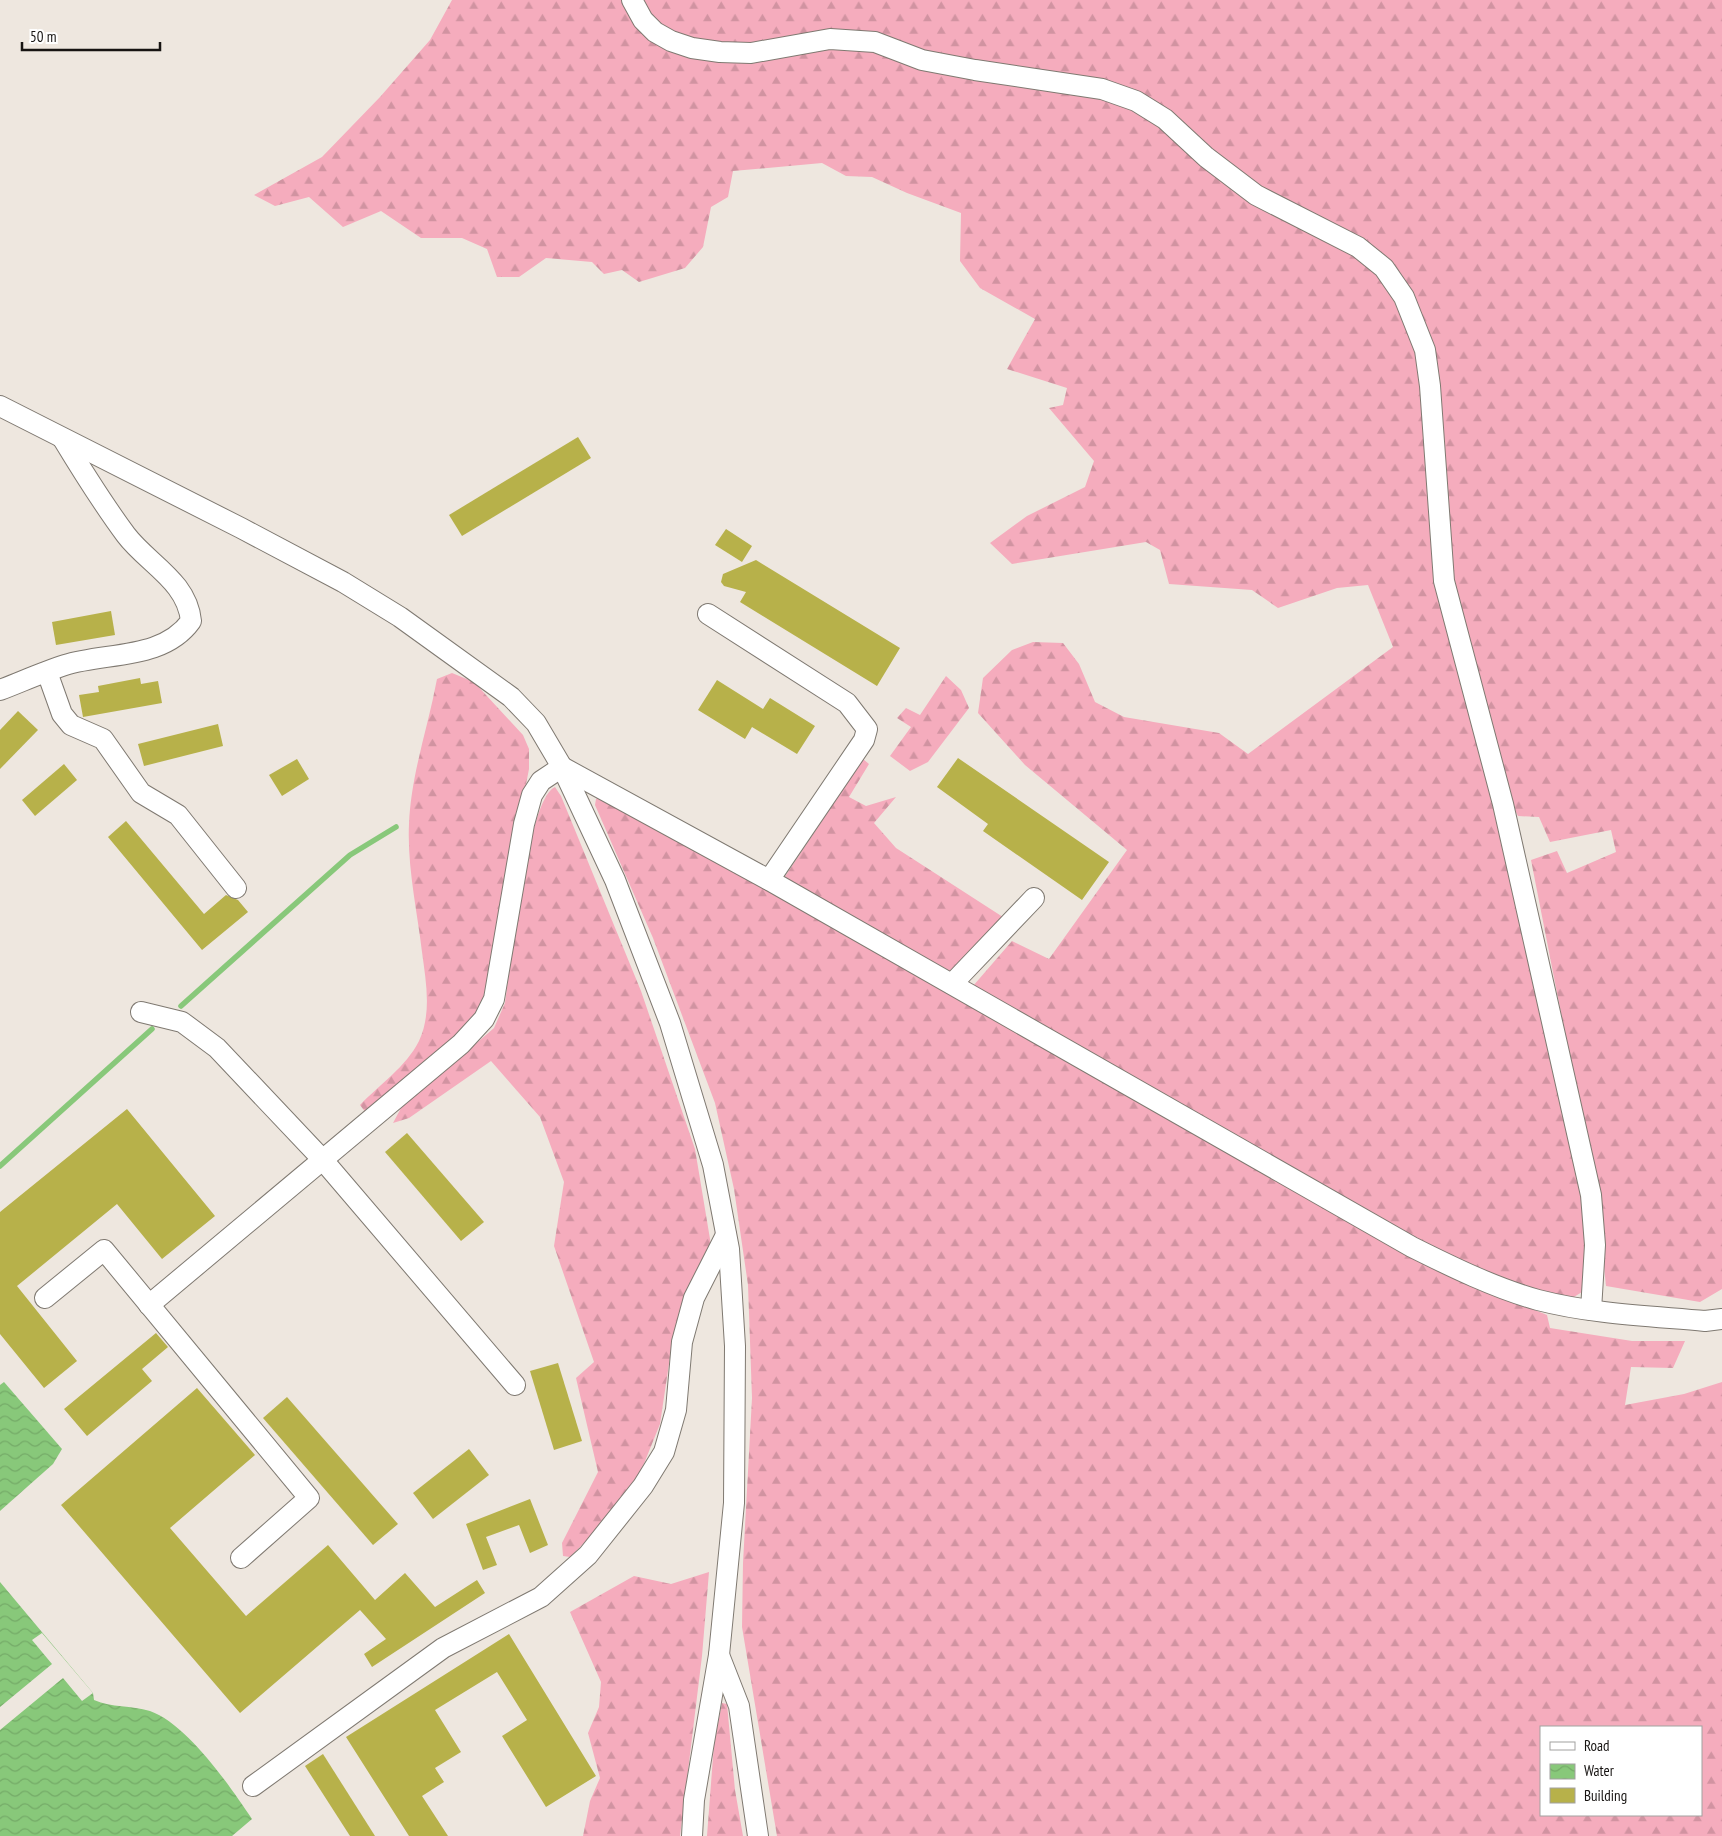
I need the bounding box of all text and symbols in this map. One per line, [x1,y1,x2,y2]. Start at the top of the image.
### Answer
scale bar [22,20,160,52]
text: 50 m [30,27,56,46]
legend [1540,1726,1702,1816]
text: Road [1584,1736,1610,1755]
text: Water [1584,1761,1615,1780]
text: Building [1584,1786,1627,1805]

